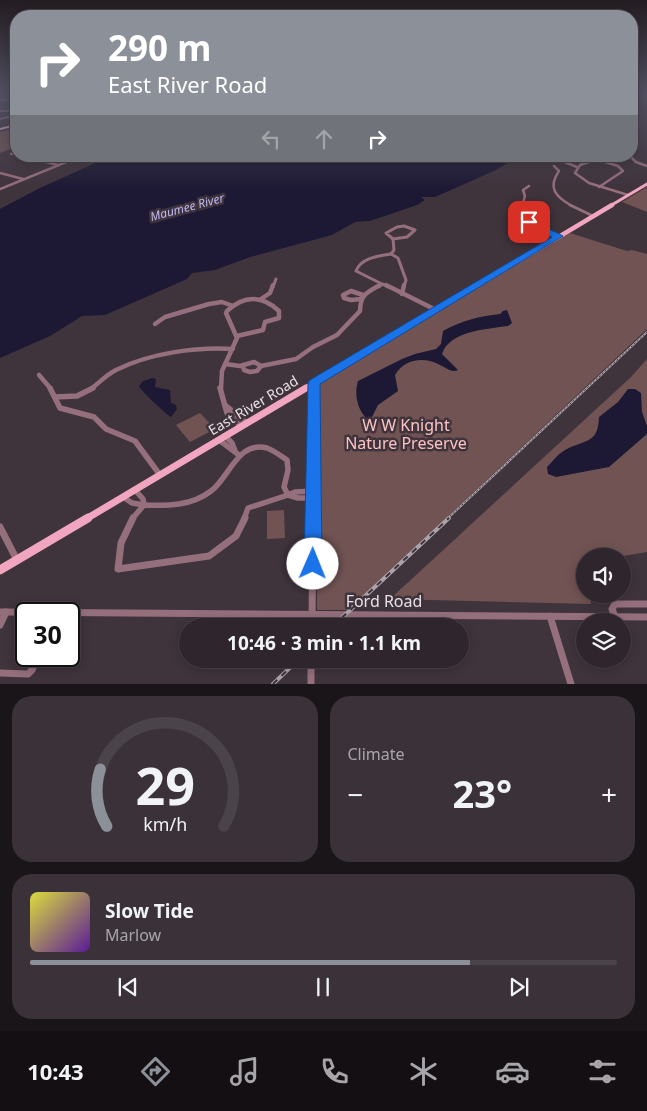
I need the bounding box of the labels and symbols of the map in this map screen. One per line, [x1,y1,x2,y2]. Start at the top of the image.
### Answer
water label: Maumee River [148,189,227,225]
pin [508,201,550,243]
street label: East River Road [205,371,301,439]
park label: W W Knight Nature Preserve [345,414,467,454]
position arrow [286,537,338,589]
street label: Ford Road [346,590,422,612]
speed limit sign: 30 [15,602,80,667]

